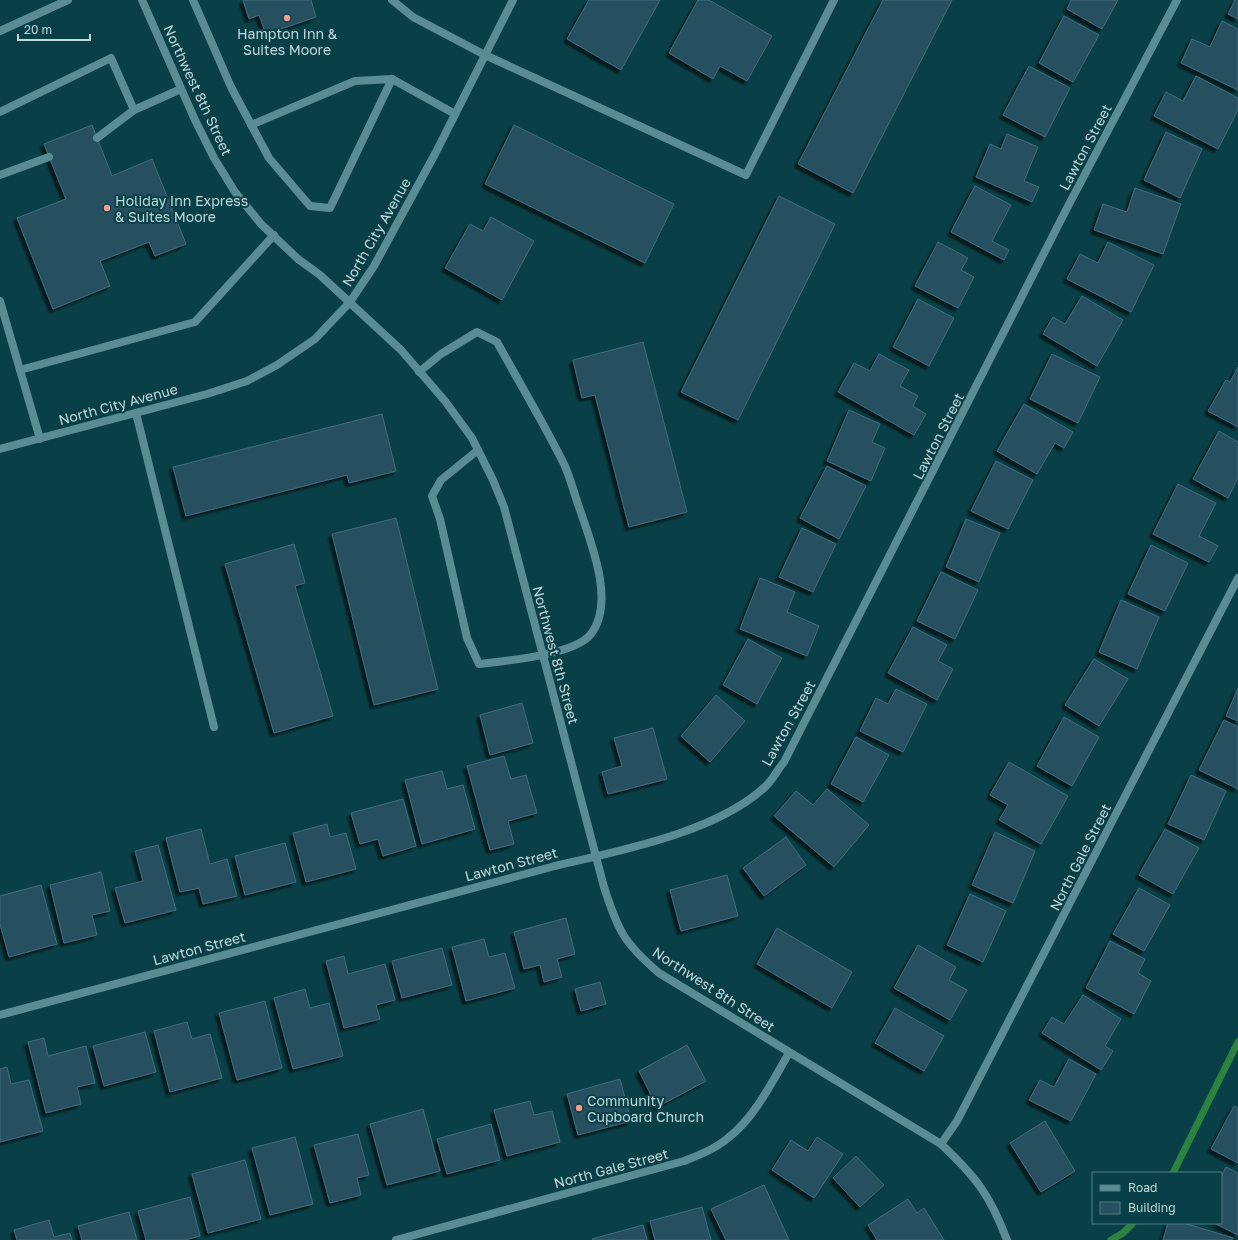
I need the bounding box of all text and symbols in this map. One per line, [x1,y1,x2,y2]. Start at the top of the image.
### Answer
marker: Hampton Inn & Suites Moore [282,13,292,23]
scale bar [18,16,90,42]
text: 20 m [24,22,52,37]
street label: Northwest 8th Street [160,22,236,158]
place label: Hampton Inn & Suites Moore [237,25,338,58]
street label: Lawton Street [1055,101,1115,193]
street label: North City Avenue [338,175,414,289]
place label: Holiday Inn Express & Suites Moore [115,192,248,225]
marker: Holiday Inn Express & Suites Moore [102,203,112,213]
street label: North City Avenue [57,380,179,428]
street label: Lawton Street [909,390,967,482]
street label: Northwest 8th Street [529,584,583,726]
street label: Lawton Street [758,677,818,769]
street label: North Gale Street [1046,801,1114,913]
street label: Lawton Street [463,843,559,885]
street label: Lawton Street [151,927,247,969]
street label: Northwest 8th Street [650,943,778,1035]
place label: Community Cupboard Church [587,1092,704,1125]
marker: Community Cupboard Church [574,1103,584,1113]
street label: North Gale Street [552,1145,670,1191]
legend [1092,1172,1222,1224]
text: Road [1128,1180,1157,1195]
text: Building [1128,1200,1176,1215]

